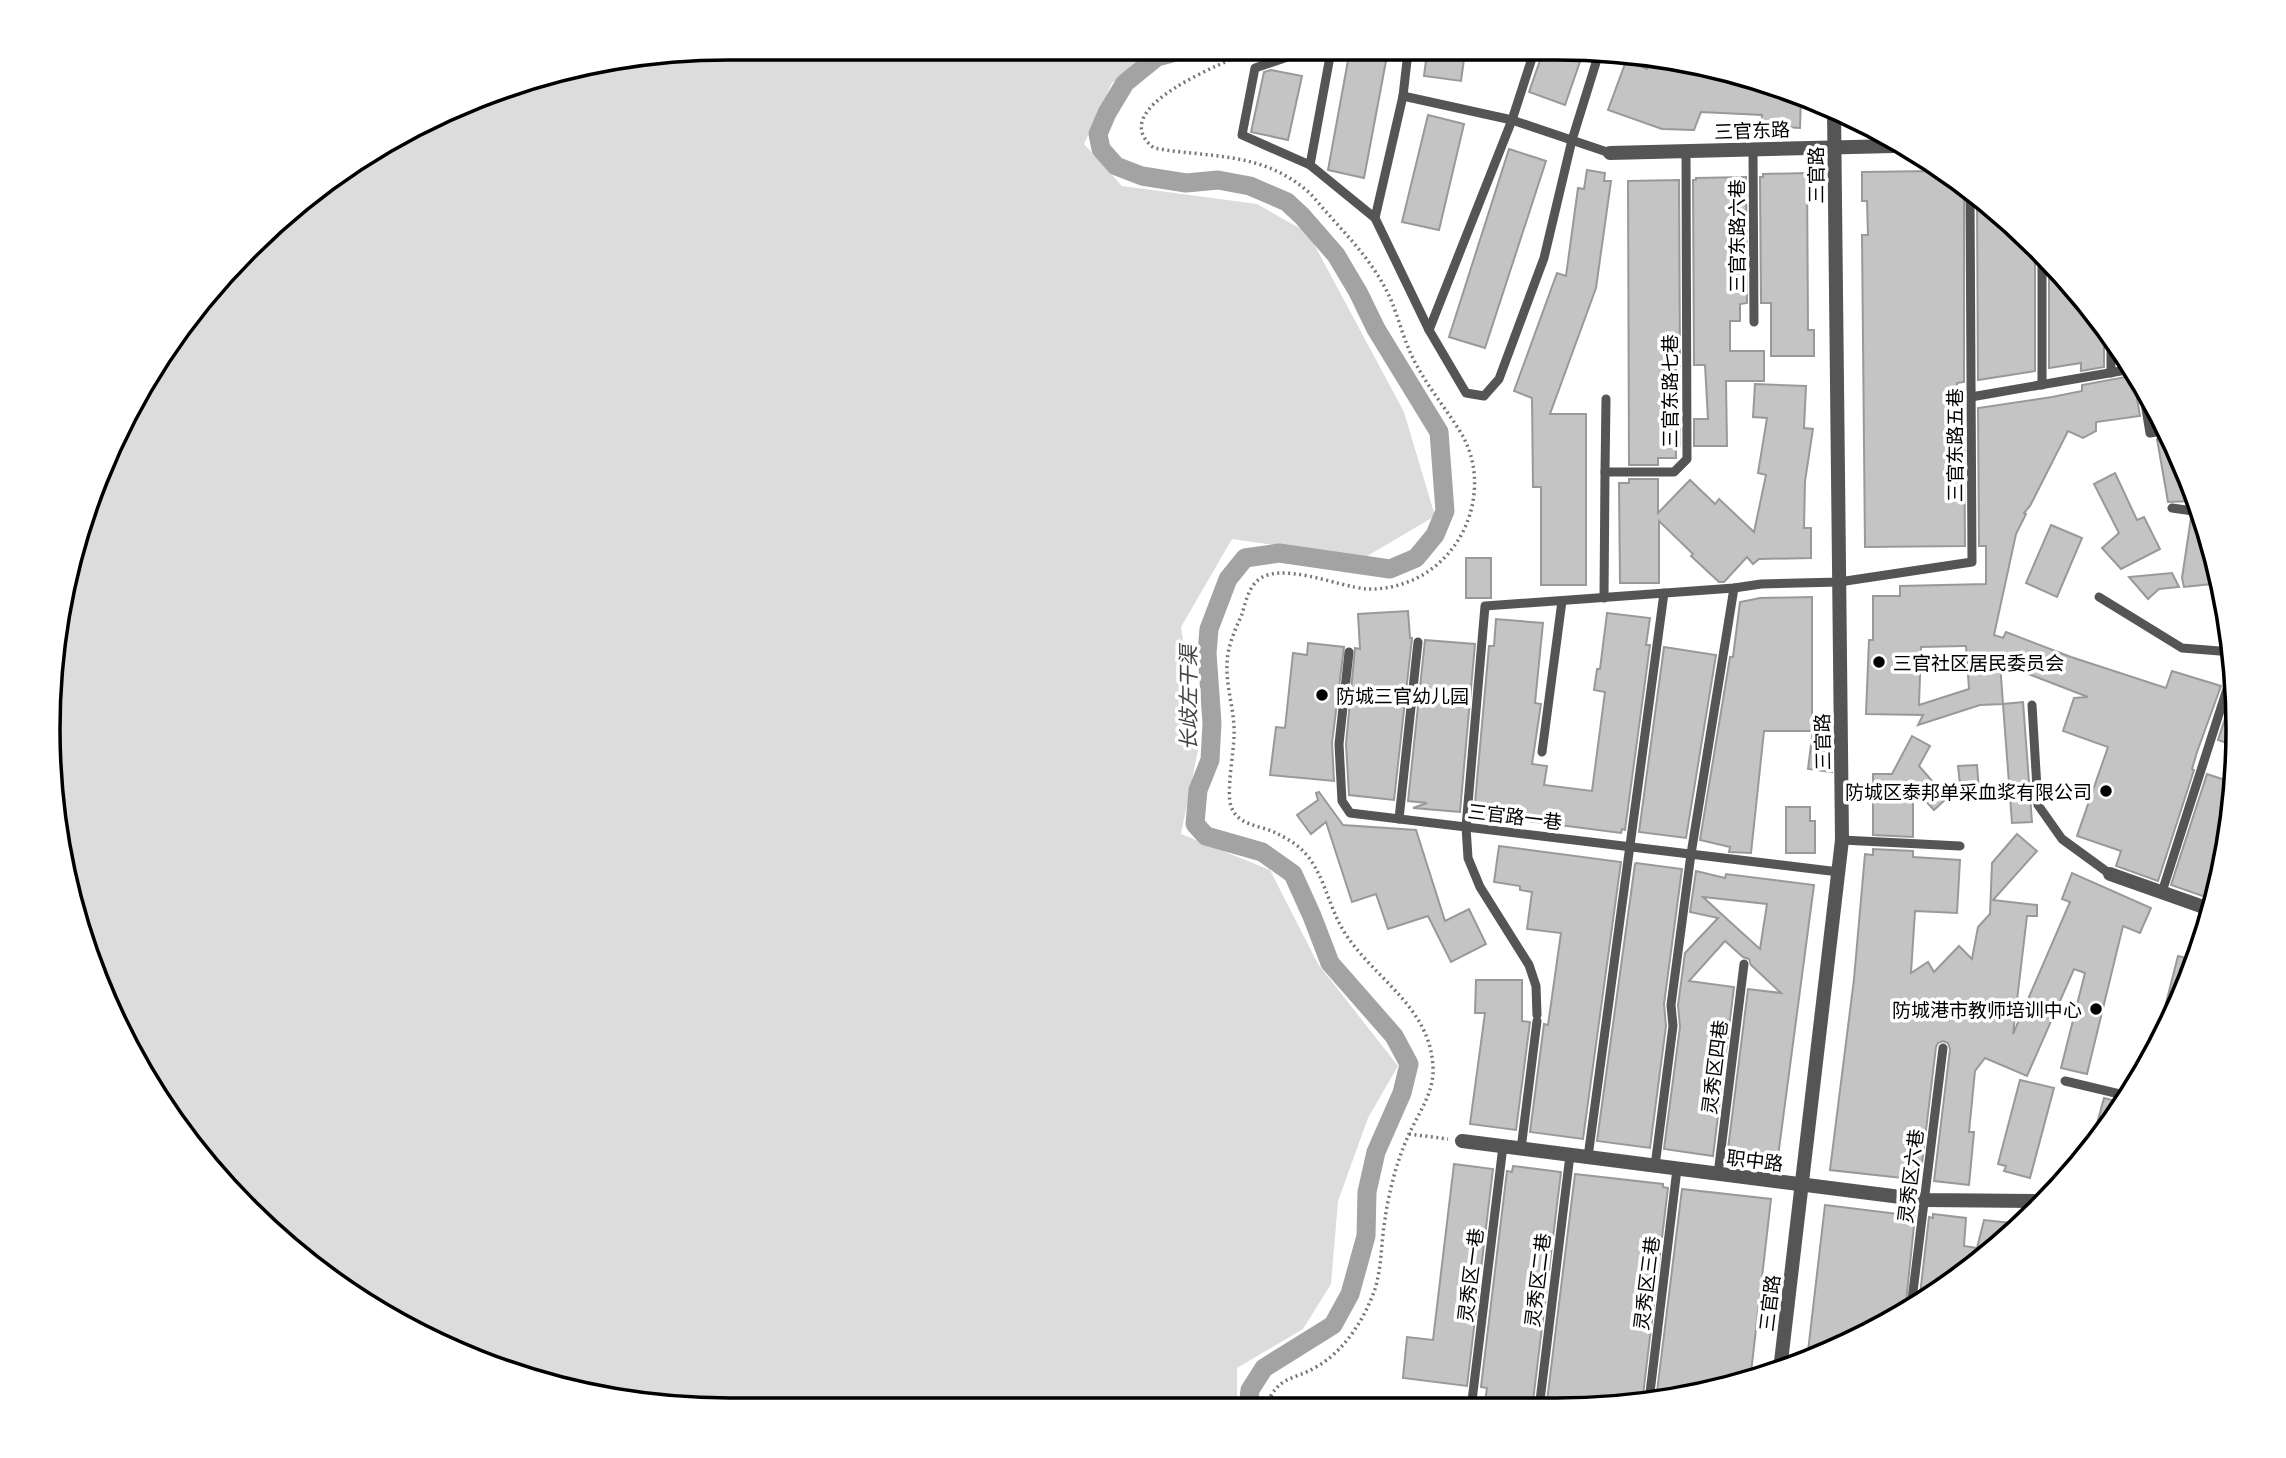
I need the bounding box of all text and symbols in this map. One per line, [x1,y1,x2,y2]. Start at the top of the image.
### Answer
street label: 三官东路 [1714,117,1790,143]
street label: 三官路 [1804,146,1827,204]
street label: 三官东路六巷 [1725,179,1748,293]
street label: 三官东路七巷 [1658,334,1681,448]
street label: 三官东路五巷 [1943,388,1966,502]
water label: 长歧左干渠 [1175,643,1200,751]
place label: 三官社区居民委员会 [1893,651,2064,674]
marker: 三官社区居民委员会 [1871,654,1887,670]
place label: 防城三官幼儿园 [1336,684,1469,707]
marker: 防城三官幼儿园 [1314,687,1330,703]
street label: 三官路 [1810,713,1834,771]
place label: 防城区泰邦单采血浆有限公司 [1845,780,2092,803]
marker: 防城区泰邦单采血浆有限公司 [2098,783,2114,799]
street label: 三官路一巷 [1466,799,1564,833]
place label: 防城港市教师培训中心 [1892,998,2082,1021]
marker: 防城港市教师培训中心 [2088,1001,2104,1017]
street label: 灵秀区四巷 [1697,1018,1731,1116]
street label: 灵秀区六巷 [1893,1127,1927,1225]
street label: 职中路 [1725,1145,1785,1175]
street label: 灵秀区一巷 [1453,1226,1487,1324]
street label: 灵秀区二巷 [1520,1231,1554,1329]
street label: 灵秀区三巷 [1629,1234,1663,1332]
street label: 三官路 [1754,1273,1784,1333]

